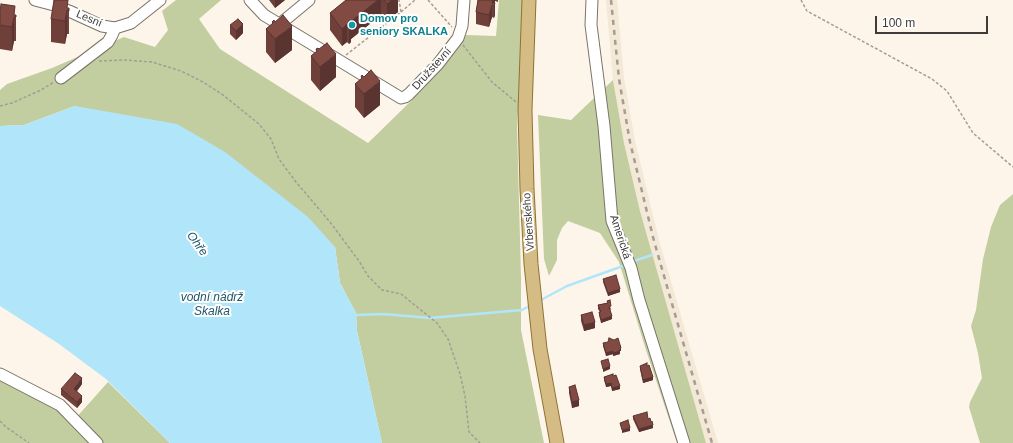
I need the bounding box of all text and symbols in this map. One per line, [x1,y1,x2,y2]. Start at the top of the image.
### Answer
street label: Lesní [74,8,104,30]
scale bar [877,8,990,34]
place label: Domov pro seniory SKALKA [360,12,448,38]
text: 100 m [882,16,915,30]
marker: Domov pro seniory SKALKA [347,20,357,30]
street label: Družstevní [410,45,454,93]
street label: Vrbenského [520,192,538,252]
street label: Americká [607,213,633,261]
water label: Ohře [183,229,211,259]
water label: vodní nádrž Skalka [181,291,243,319]

